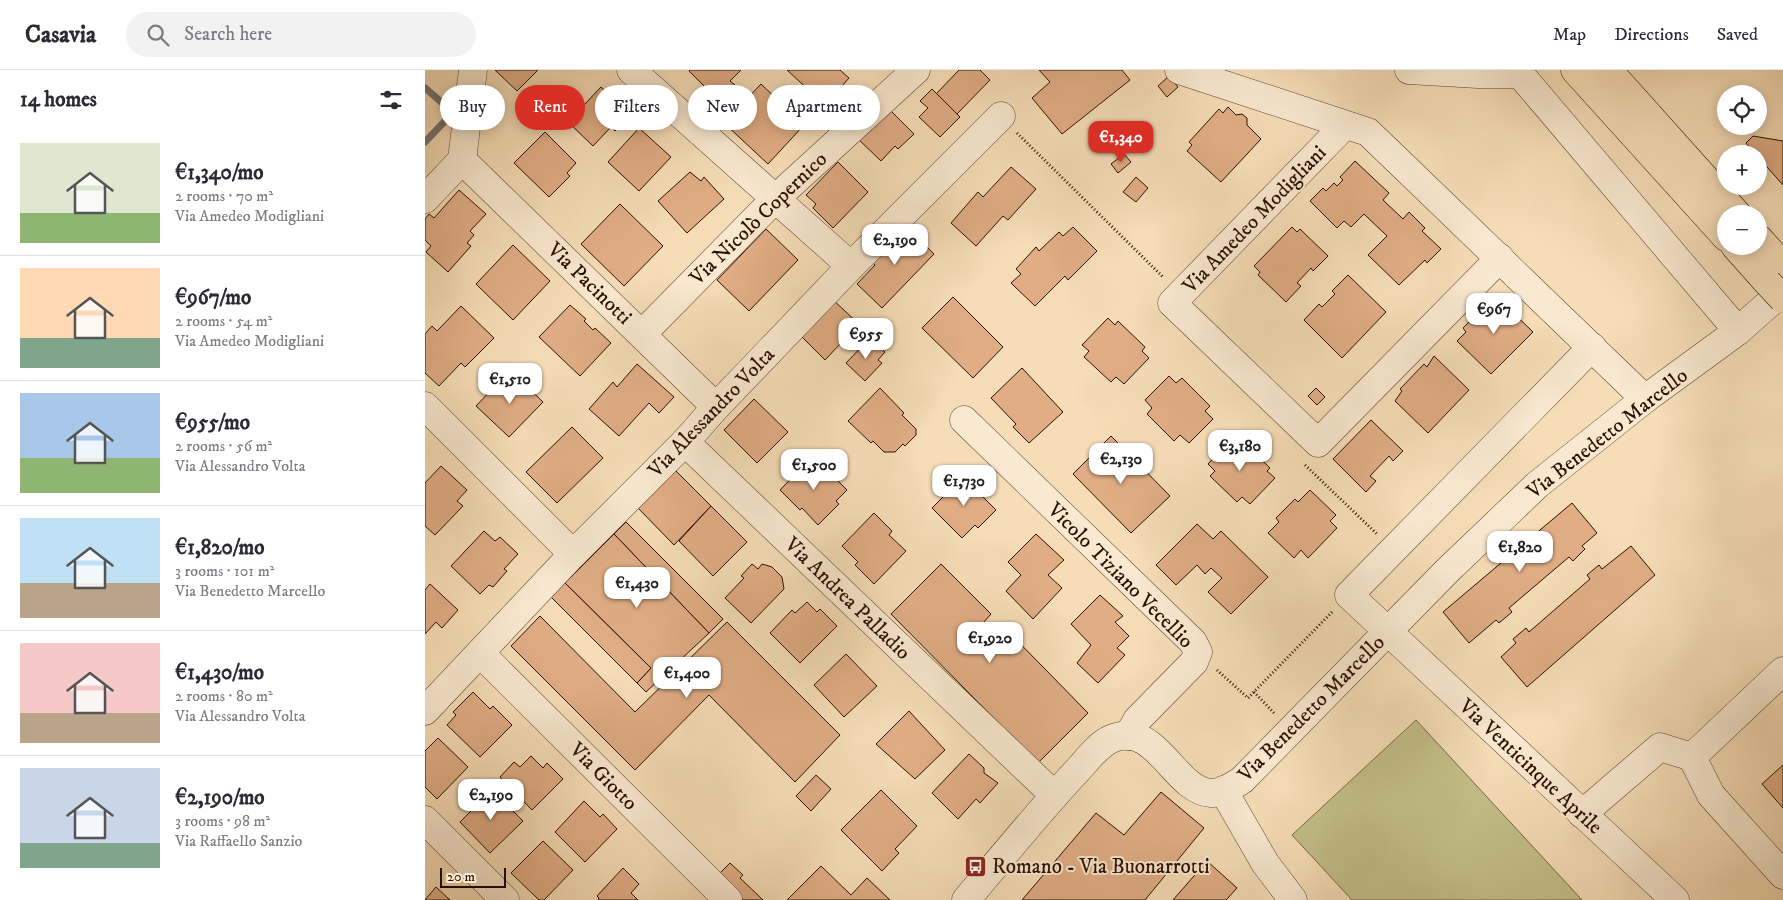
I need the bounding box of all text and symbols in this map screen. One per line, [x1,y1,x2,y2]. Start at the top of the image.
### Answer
search box [126,12,476,57]
text: Casavia [25,20,96,50]
icon: search [144,21,172,49]
text: Search here [184,23,272,46]
text: Map [1553,24,1586,46]
text: Directions [1614,24,1689,46]
text: Saved [1717,24,1758,46]
chip: Buy [440,85,505,130]
chip: Rent [515,85,585,130]
chip: Filters [595,85,678,130]
chip: New [688,85,757,130]
chip: Apartment [767,85,880,130]
map controls [1717,85,1767,255]
button: locate [1717,85,1767,135]
icon: filters [377,86,405,114]
text: 14 homes [20,87,97,113]
pin: €1,340 [1080,121,1162,163]
text: €1,340 [1099,127,1143,147]
street label: Via Amedeo Modigliani [1177,140,1332,300]
button: + [1717,145,1767,195]
street label: Via Nicolò Copernico [684,146,833,292]
text: €1,340/mo [175,160,264,186]
icon: home [60,163,120,223]
text: 2 rooms · 70 m² [175,186,273,206]
button: − [1717,205,1767,255]
text: Via Amedeo Modigliani [175,206,324,226]
pin: €2,190 [854,224,936,266]
text: €2,190 [873,230,917,250]
street label: Via Pacinotti [541,236,637,330]
text: €967/mo [175,285,251,311]
icon: home [60,288,120,348]
pin: €967 [1464,292,1524,335]
text: €967 [1477,299,1511,319]
text: 2 rooms · 54 m² [175,311,272,331]
pin: €955 [836,318,896,360]
text: €955 [849,324,883,344]
text: Via Amedeo Modigliani [175,331,324,351]
street label: Via Alessandro Volta [642,342,781,484]
pin: €1,510 [469,362,551,405]
street label: Via Benedetto Marcello [1521,363,1693,505]
text: €1,510 [489,369,531,389]
text: €955/mo [175,410,250,436]
icon: home [60,413,120,473]
pin: €3,180 [1199,430,1281,472]
text: 2 rooms · 56 m² [175,436,272,456]
text: €3,180 [1219,436,1261,456]
pin: €2,130 [1080,442,1162,485]
pin: €1,500 [773,448,855,491]
text: €2,130 [1100,449,1142,469]
text: €1,500 [792,455,836,475]
text: Via Alessandro Volta [175,456,306,476]
pin: €1,730 [923,464,1005,507]
text: €1,730 [943,471,985,491]
street label: Vicolo Tiziano Vecellio [1041,497,1199,654]
pin: €1,820 [1479,530,1561,573]
street label: Via Andrea Palladio [778,531,916,666]
text: €1,820/mo [175,535,264,561]
text: €1,820 [1498,537,1542,557]
icon: home [60,538,120,598]
text: 3 rooms · 101 m² [175,561,274,581]
pin: €1,430 [596,566,678,609]
text: €1,430 [615,573,659,593]
text: Via Benedetto Marcello [175,581,325,601]
pin: €1,920 [949,622,1031,664]
text: €1,920 [968,628,1012,648]
street label: Via Benedetto Marcello [1232,630,1391,788]
pin: €1,400 [646,656,728,699]
text: €1,430/mo [175,660,264,686]
icon: home [60,663,120,723]
text: €1,400 [664,663,710,683]
text: 2 rooms · 80 m² [175,686,273,706]
street label: Via Venticinque Aprile [1452,693,1608,840]
text: Via Alessandro Volta [175,706,306,726]
street label: Via Giotto [563,736,643,816]
pin: €2,190 [450,778,532,821]
text: €2,190/mo [175,785,265,811]
text: €2,190 [469,785,513,805]
icon: home [60,788,120,848]
text: 3 rooms · 98 m² [175,811,270,831]
text: Via Raffaello Sanzio [175,831,302,851]
bus stop icon: Romano - Via Buonarrotti [964,854,988,878]
place label: Romano - Via Buonarrotti [992,854,1210,880]
scale bar [440,865,506,888]
text: 20 m [447,868,475,886]

